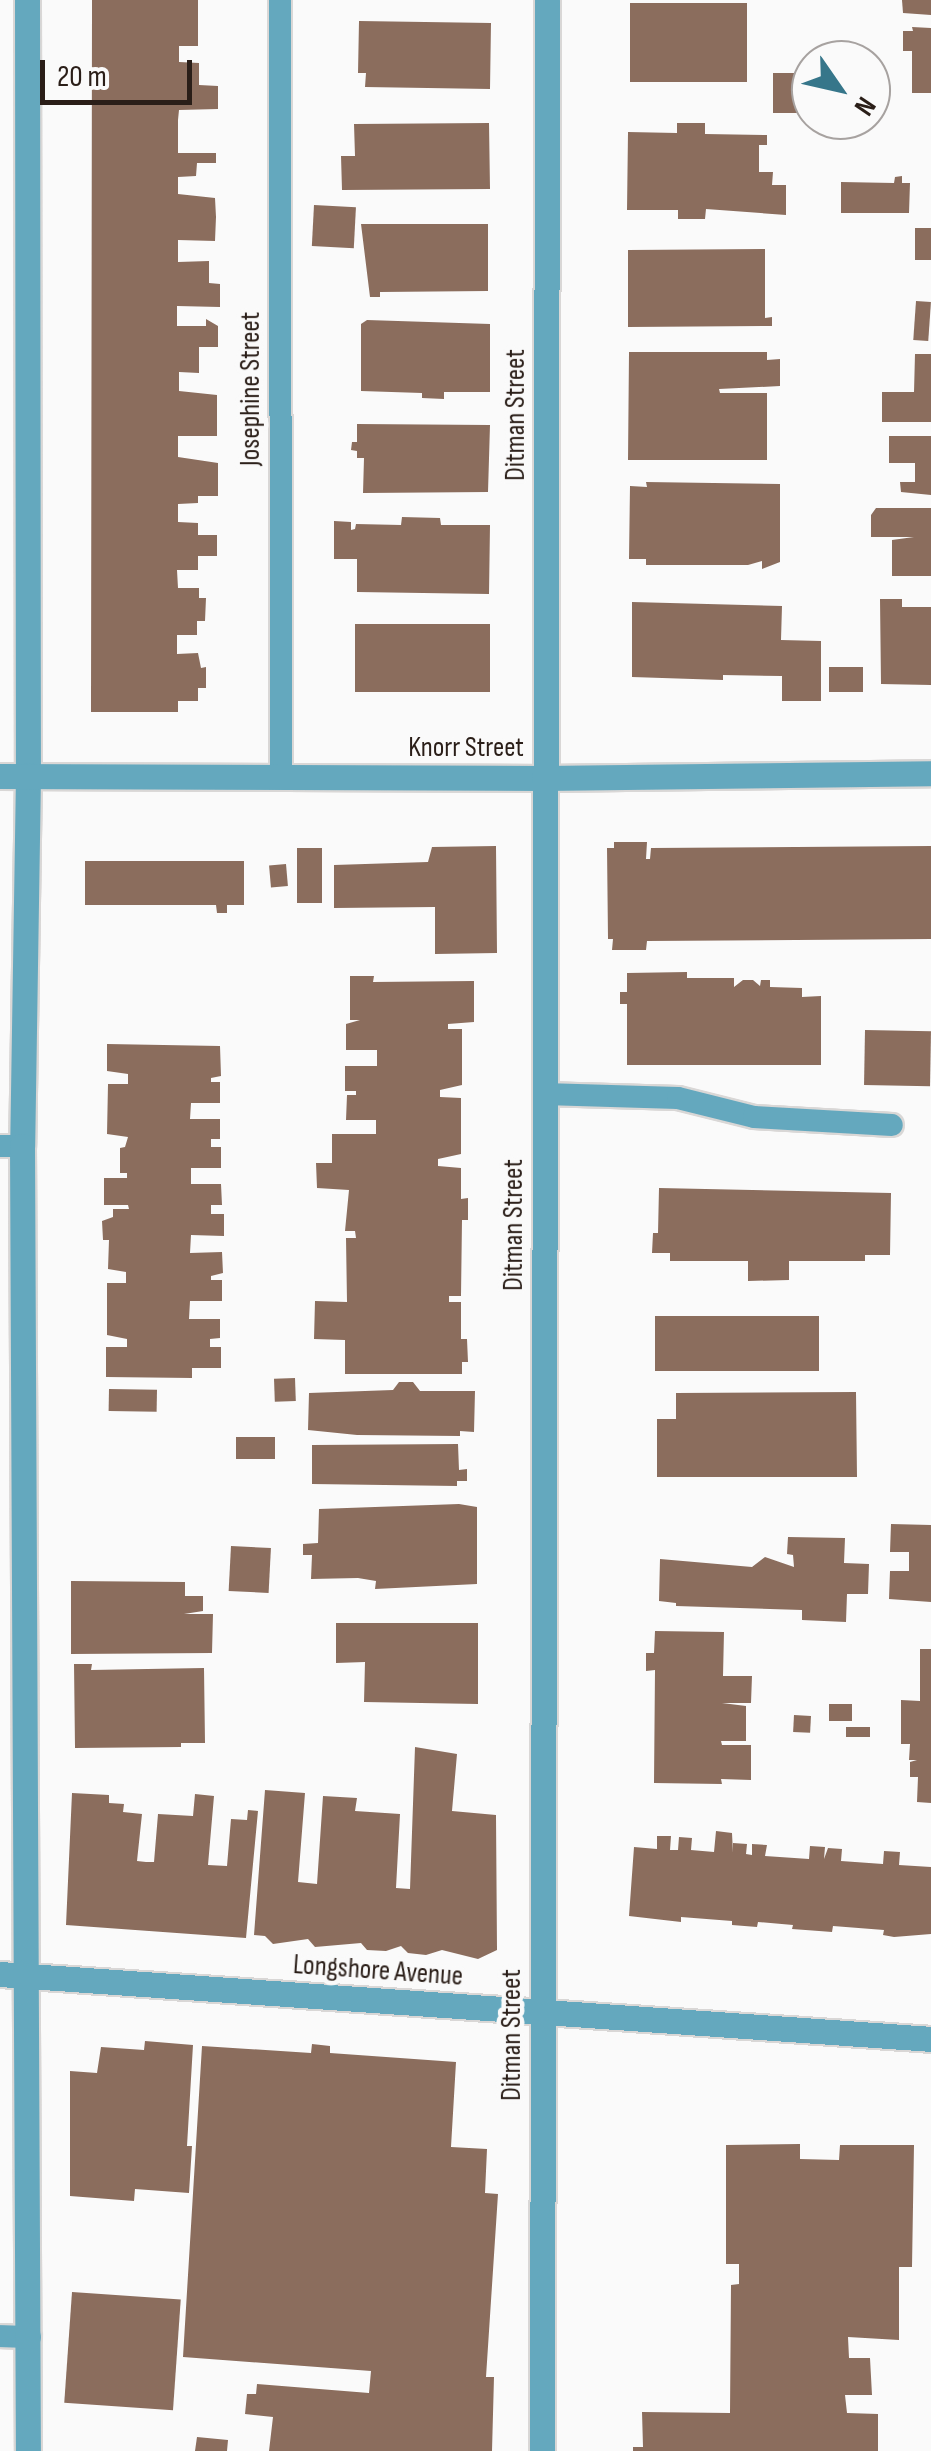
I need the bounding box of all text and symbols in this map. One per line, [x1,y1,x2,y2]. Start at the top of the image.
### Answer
scale bar [45,40,198,102]
north arrow [791,40,891,140]
text: 20 m [57,59,107,95]
text: N [847,91,882,121]
street label: Josephine Street [234,312,268,466]
street label: Ditman Street [499,349,533,481]
street label: Knorr Street [408,731,524,765]
street label: Ditman Street [497,1159,531,1291]
street label: Longshore Avenue [292,1948,464,1994]
street label: Ditman Street [495,1969,529,2101]

